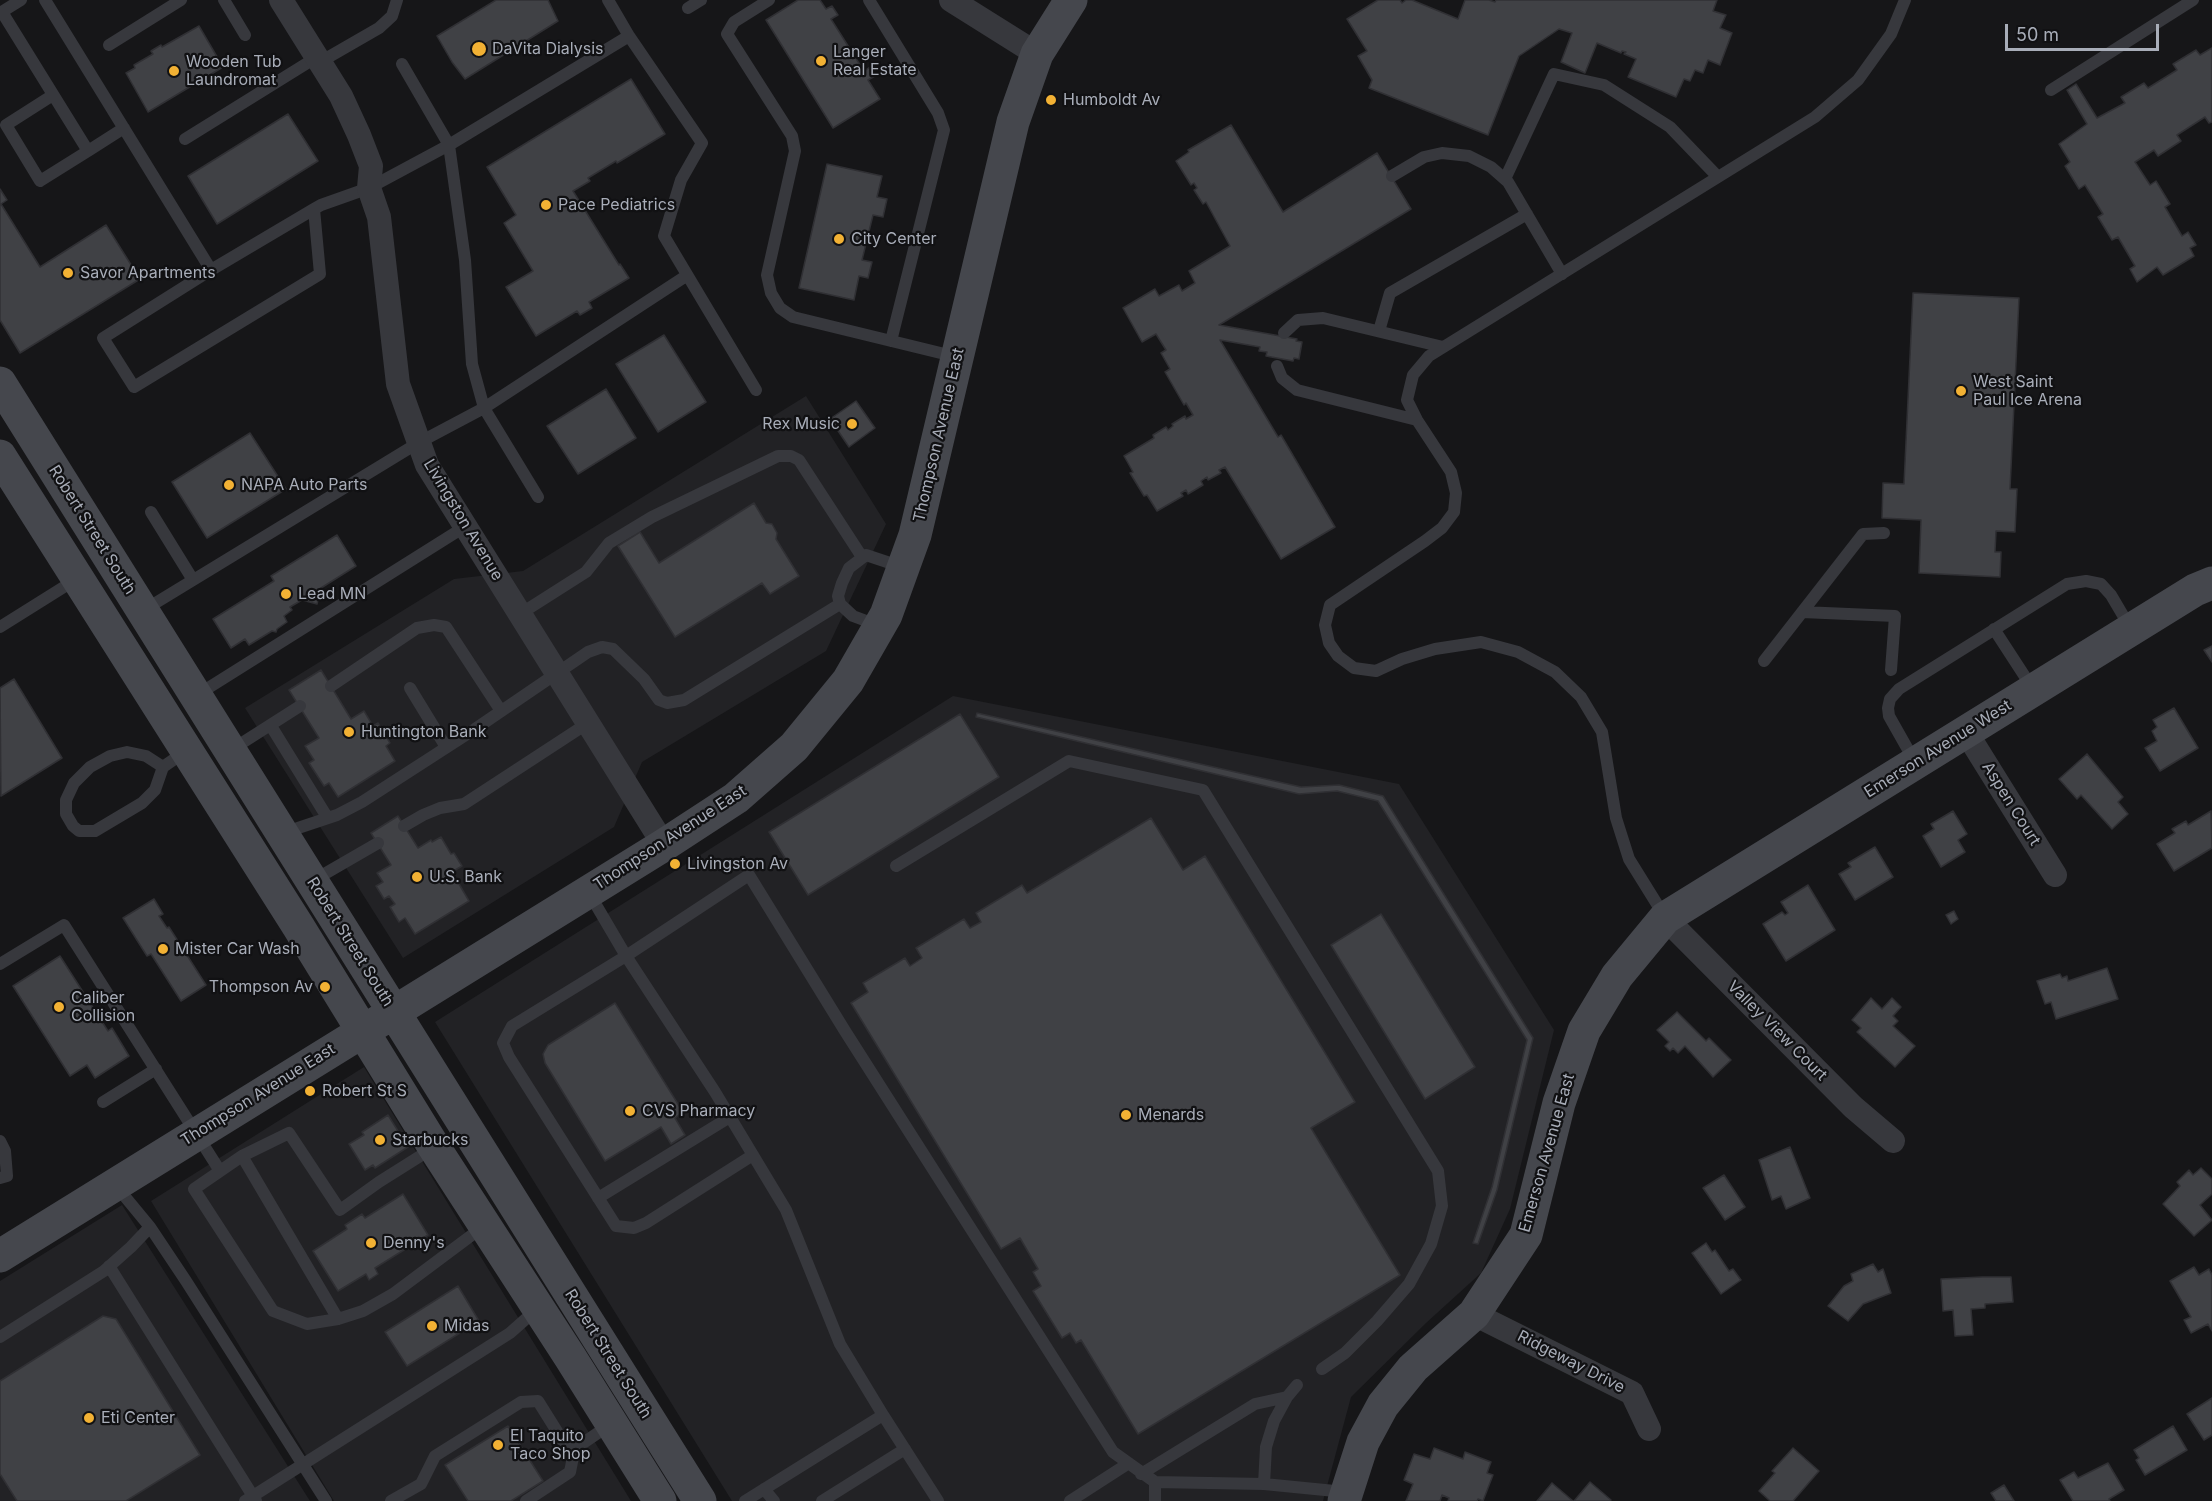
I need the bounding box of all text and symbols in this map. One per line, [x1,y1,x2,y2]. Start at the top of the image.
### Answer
scale bar [2008,12,2162,50]
text: 50 m [2016,24,2059,45]
place label: DaVita Dialysis [492,39,604,59]
marker: DaVita Dialysis [470,40,488,58]
place label: Langer Real Estate [833,42,917,80]
place label: Wooden Tub Laundromat [186,52,282,90]
marker: Langer Real Estate [814,54,828,68]
marker: Wooden Tub Laundromat [167,64,181,78]
place label: Humboldt Av [1063,90,1160,110]
marker: Humboldt Av [1044,93,1058,107]
place label: Pace Pediatrics [558,195,675,215]
marker: Pace Pediatrics [539,198,553,212]
place label: City Center [851,229,936,249]
marker: City Center [832,232,846,246]
place label: Savor Apartments [80,263,216,283]
marker: Savor Apartments [61,266,75,280]
street label: Thompson Avenue East [910,346,968,524]
place label: West Saint Paul Ice Arena [1973,372,2082,410]
marker: West Saint Paul Ice Arena [1954,384,1968,398]
place label: Rex Music [762,414,840,434]
marker: Rex Music [845,417,859,431]
street label: Livingston Avenue [419,456,507,584]
street label: Robert Street South [45,462,139,598]
place label: NAPA Auto Parts [241,475,367,495]
marker: NAPA Auto Parts [222,478,236,492]
place label: Lead MN [298,584,366,604]
marker: Lead MN [279,587,293,601]
street label: Emerson Avenue West [1861,696,2015,802]
place label: Huntington Bank [361,722,486,742]
marker: Huntington Bank [342,725,356,739]
street label: Aspen Court [1978,759,2044,849]
street label: Thompson Avenue East [590,781,750,895]
place label: Livingston Av [687,854,788,874]
marker: Livingston Av [668,857,682,871]
place label: U.S. Bank [429,867,502,887]
marker: U.S. Bank [410,870,424,884]
street label: Robert Street South [303,874,397,1010]
place label: Mister Car Wash [175,939,300,959]
marker: Mister Car Wash [156,942,170,956]
place label: Thompson Av [209,977,313,997]
street label: Valley View Court [1723,977,1831,1085]
marker: Thompson Av [318,980,332,994]
place label: Caliber Collision [71,988,135,1026]
marker: Caliber Collision [52,1000,66,1014]
street label: Thompson Avenue East [177,1040,339,1150]
street label: Emerson Avenue East [1515,1072,1579,1234]
place label: Robert St S [322,1081,407,1101]
marker: Robert St S [303,1084,317,1098]
place label: CVS Pharmacy [642,1101,755,1121]
marker: CVS Pharmacy [623,1104,637,1118]
place label: Menards [1138,1105,1204,1125]
marker: Menards [1119,1108,1133,1122]
place label: Starbucks [392,1130,468,1150]
marker: Starbucks [373,1133,387,1147]
place label: Denny's [383,1233,445,1253]
marker: Denny's [364,1236,378,1250]
street label: Robert Street South [561,1286,655,1422]
place label: Midas [444,1316,490,1336]
marker: Midas [425,1319,439,1333]
street label: Ridgeway Drive [1514,1327,1628,1397]
place label: Eti Center [101,1408,175,1428]
marker: Eti Center [82,1411,96,1425]
place label: El Taquito Taco Shop [510,1426,590,1464]
marker: El Taquito Taco Shop [491,1438,505,1452]

